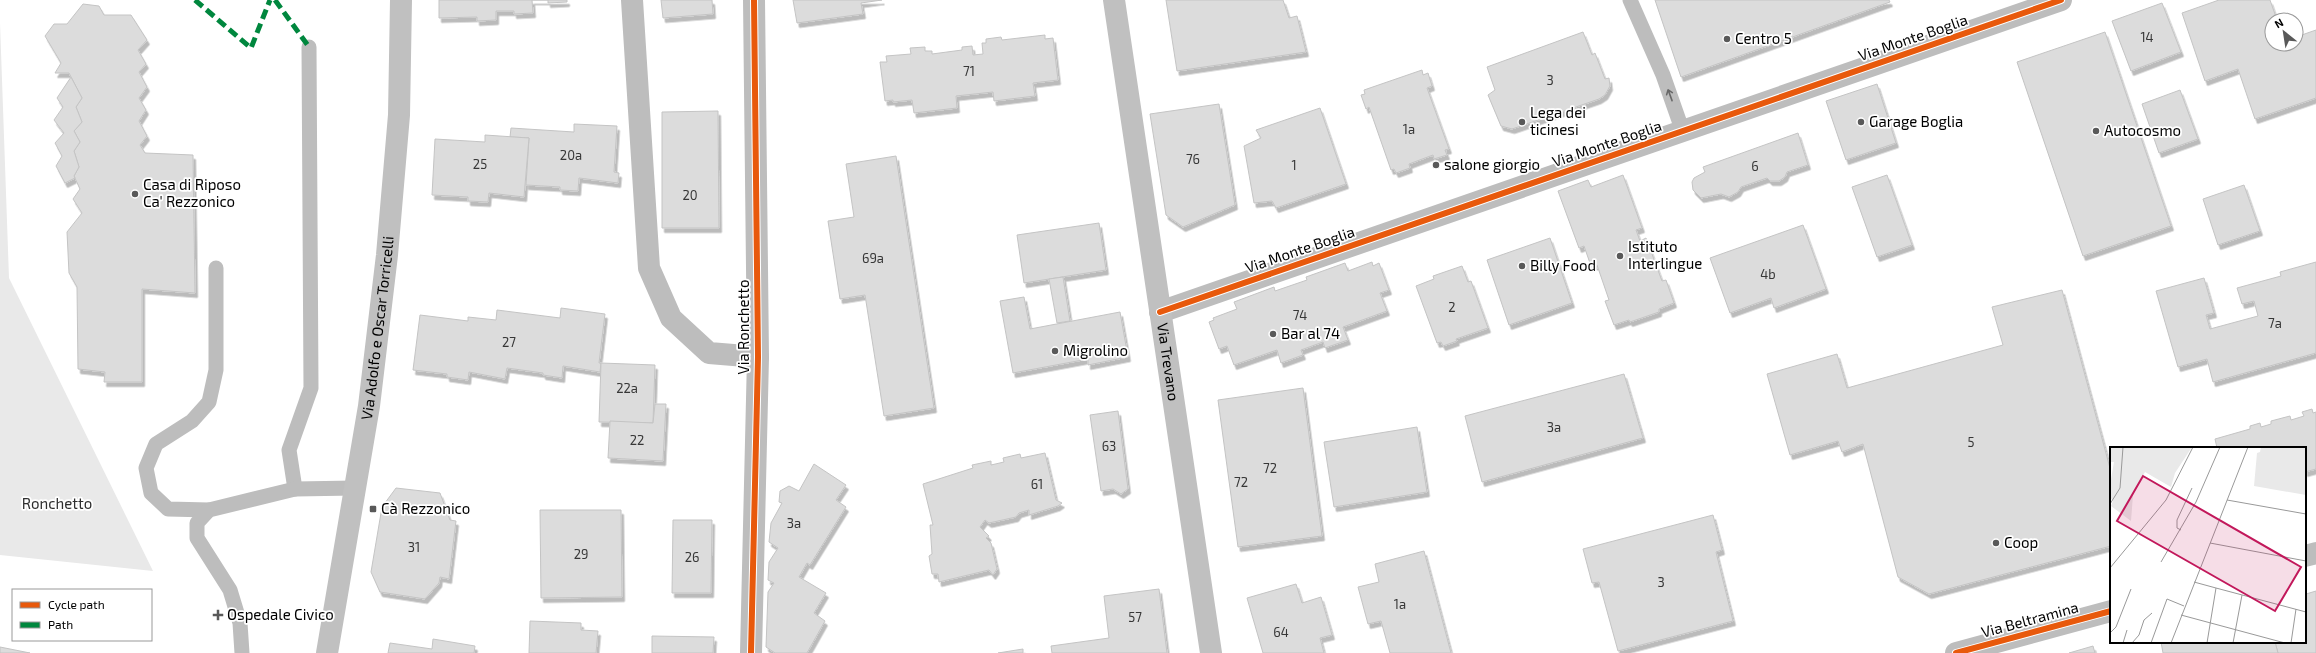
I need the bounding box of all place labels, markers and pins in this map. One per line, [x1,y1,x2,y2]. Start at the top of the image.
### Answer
place label: Centro 5 [1735,29,1792,47]
marker: Centro 5 [1722,34,1732,44]
place label: Lega dei ticinesi [1530,103,1586,138]
place label: Garage Boglia [1869,112,1963,130]
marker: Lega dei ticinesi [1517,117,1527,127]
marker: Garage Boglia [1856,117,1866,127]
place label: Autocosmo [2104,121,2181,139]
marker: Autocosmo [2091,126,2101,136]
place label: salone giorgio [1444,155,1540,173]
marker: salone giorgio [1431,160,1441,170]
place label: Casa di Riposo Ca' Rezzonico [143,175,241,210]
marker: Casa di Riposo Ca' Rezzonico [130,189,140,199]
place label: Istituto Interlingue [1628,237,1702,272]
marker: Istituto Interlingue [1615,251,1625,261]
place label: Billy Food [1530,256,1596,274]
marker: Billy Food [1517,261,1527,271]
place label: Bar al 74 [1281,324,1340,342]
marker: Bar al 74 [1268,329,1278,339]
place label: Migrolino [1063,341,1128,359]
marker: Migrolino [1050,346,1060,356]
place label: Cà Rezzonico [381,499,470,517]
marker: Cà Rezzonico [368,504,378,514]
place label: Coop [2004,533,2038,551]
marker: Coop [1991,538,2001,548]
place label: Ospedale Civico [227,605,334,623]
marker: Ospedale Civico [212,609,224,621]

